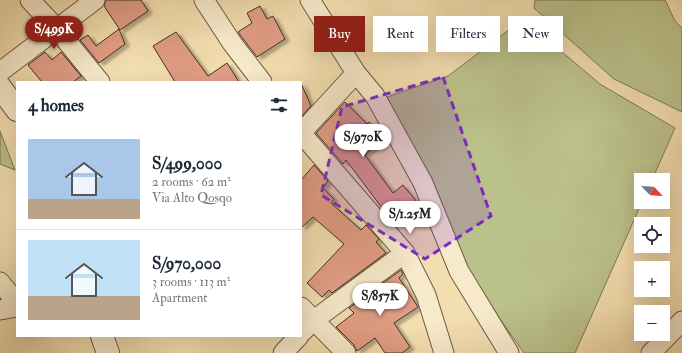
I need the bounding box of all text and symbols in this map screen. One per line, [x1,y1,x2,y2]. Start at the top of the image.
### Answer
pin: S/499K [21,16,87,50]
chip: Buy [314,16,365,52]
chip: Rent [373,16,428,52]
chip: Filters [436,16,500,52]
chip: New [508,16,563,52]
text: S/499K [34,21,74,37]
icon: filters [268,94,290,116]
text: 4 homes [28,95,84,116]
pin: S/970K [330,124,396,158]
text: S/970K [344,129,382,145]
text: S/499,000 [152,153,222,174]
icon: home [60,155,108,203]
north arrow [634,173,670,209]
map controls [634,173,670,341]
text: 2 rooms · 62 m² [152,174,231,190]
text: Via Alto Qosqo [152,190,232,206]
pin: S/1.25M [373,201,447,235]
text: S/1.25M [389,206,431,222]
button: locate [634,217,670,253]
text: S/970,000 [152,253,221,274]
icon: home [60,256,108,304]
button: + [634,261,670,297]
text: 3 rooms · 113 m² [152,274,230,290]
pin: S/857K [347,283,413,317]
text: S/857K [361,288,399,304]
text: Apartment [152,290,208,306]
button: − [634,305,670,341]

